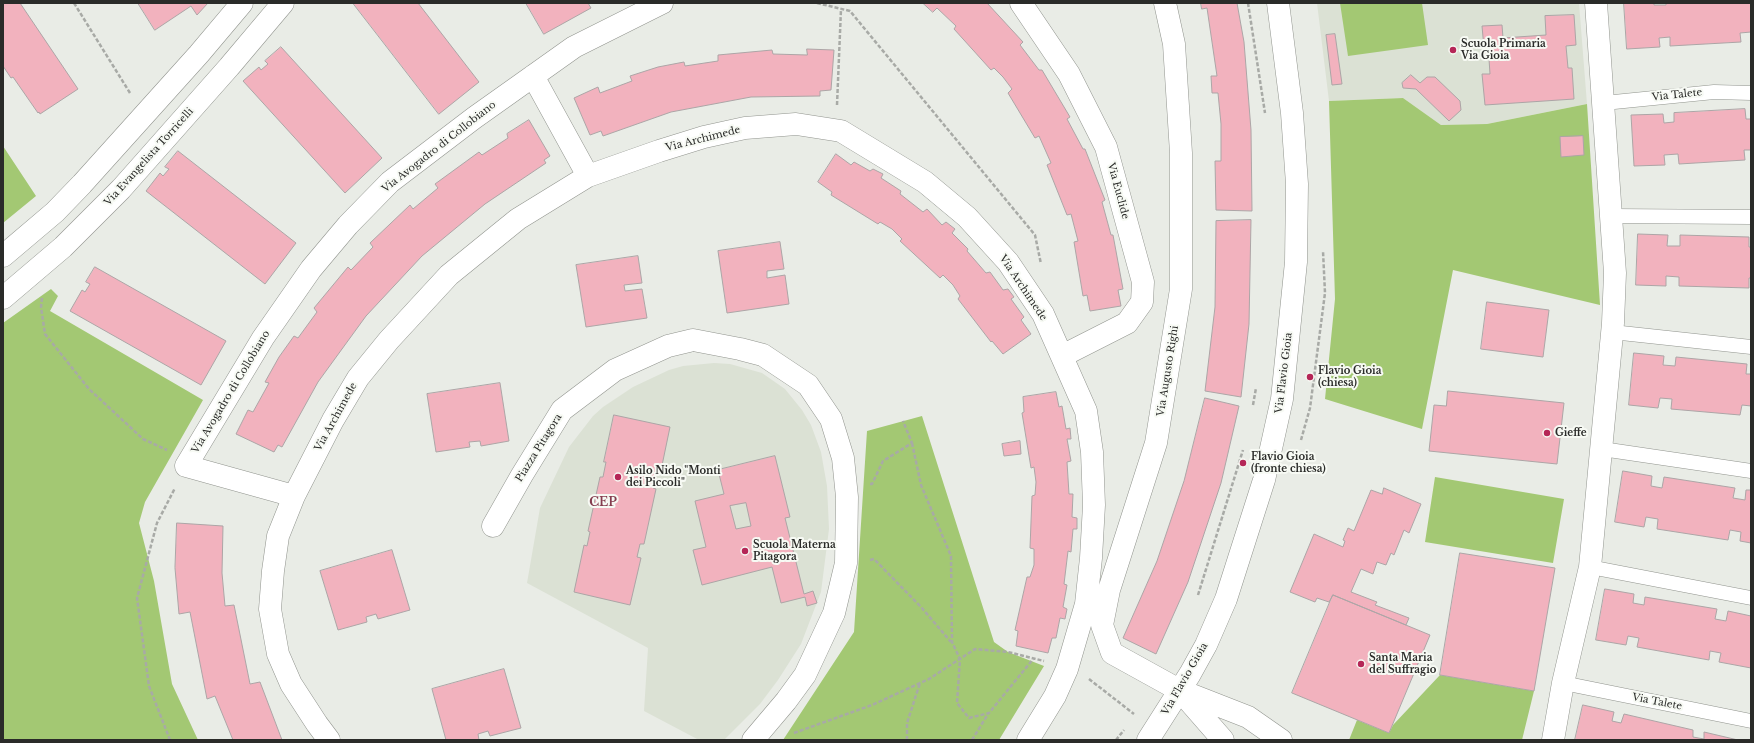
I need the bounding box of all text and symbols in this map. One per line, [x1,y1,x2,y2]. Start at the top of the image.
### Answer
place label: Scuola Primaria Via Gioia [1461,38,1546,62]
marker: Scuola Primaria Via Gioia [1448,45,1458,55]
street label: Via Talete [1651,86,1703,104]
street label: Via Avogadro di Collobiano [380,99,498,195]
street label: Via Evangelista Torricelli [102,106,196,208]
street label: Via Archimede [664,124,742,154]
street label: Via Euclide [1105,161,1131,221]
street label: Via Archimede [997,253,1049,323]
street label: Via Augusto Righi [1155,325,1181,417]
street label: Via Avogadro di Collobiano [190,328,272,456]
street label: Via Flavio Gioia [1273,332,1295,414]
place label: Flavio Gioia (chiesa) [1318,365,1381,388]
marker: Flavio Gioia (chiesa) [1305,372,1315,382]
street label: Via Archimede [312,381,360,453]
street label: Piazza Pitagora [513,412,565,484]
place label: Gieffe [1555,427,1587,439]
marker: Gieffe [1542,428,1552,438]
place label: Flavio Gioia (fronte chiesa) [1251,451,1326,474]
marker: Flavio Gioia (fronte chiesa) [1238,458,1248,468]
place label: Asilo Nido "Monti dei Piccoli" [626,465,721,488]
marker: Asilo Nido "Monti dei Piccoli" [613,472,623,482]
district label: CEP [589,496,617,510]
place label: Scuola Materna Pitagora [753,539,836,562]
marker: Scuola Materna Pitagora [740,546,750,556]
street label: Via Flavio Gioia [1159,641,1211,717]
place label: Santa Maria del Suffragio [1369,652,1436,676]
marker: Santa Maria del Suffragio [1356,659,1366,669]
street label: Via Talete [1631,691,1683,713]

